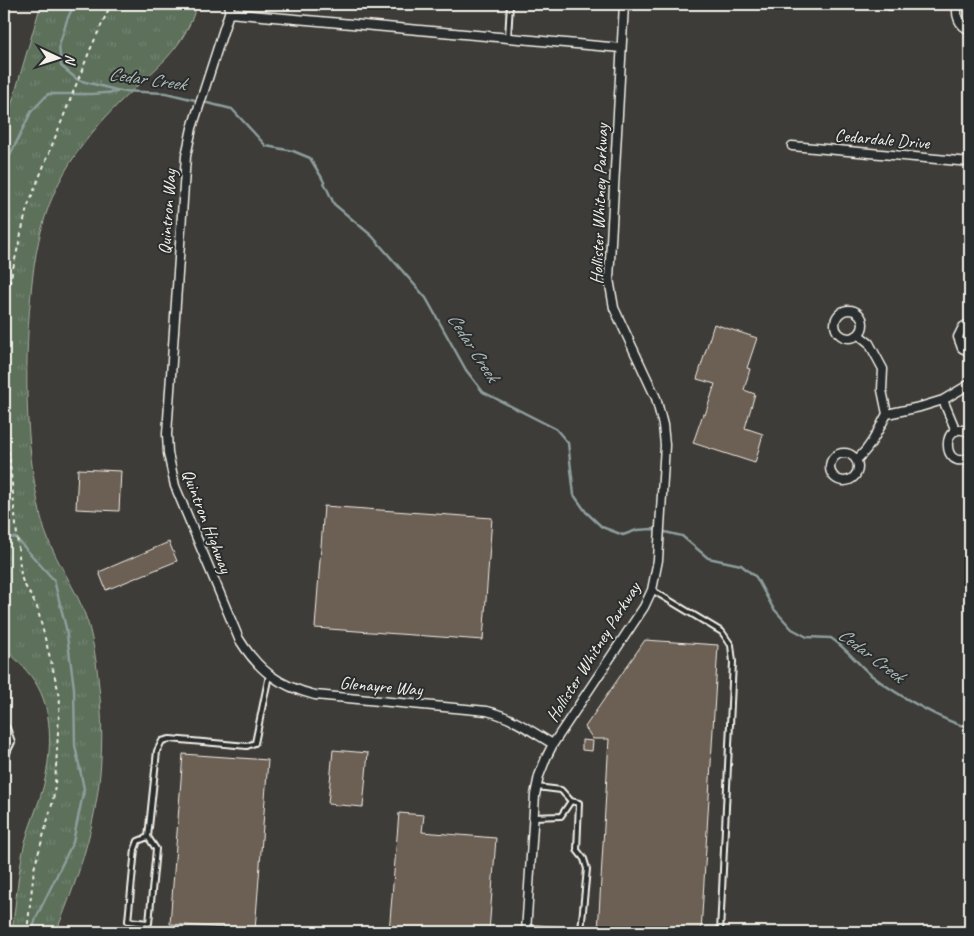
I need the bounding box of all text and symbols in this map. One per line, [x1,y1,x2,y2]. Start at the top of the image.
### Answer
north arrow [32,32,82,82]
text: N [62,54,79,66]
water label: Cedar Creek [107,62,190,97]
street label: Hollister Whitney Parkway [585,121,613,285]
street label: Cedardale Drive [834,124,931,154]
street label: Quintron Way [153,167,181,255]
water label: Cedar Creek [442,308,506,388]
street label: Quintron Highway [177,466,238,578]
street label: Hollister Whitney Parkway [541,576,646,726]
water label: Cedar Creek [833,622,911,690]
street label: Glenayre Way [339,671,425,701]

